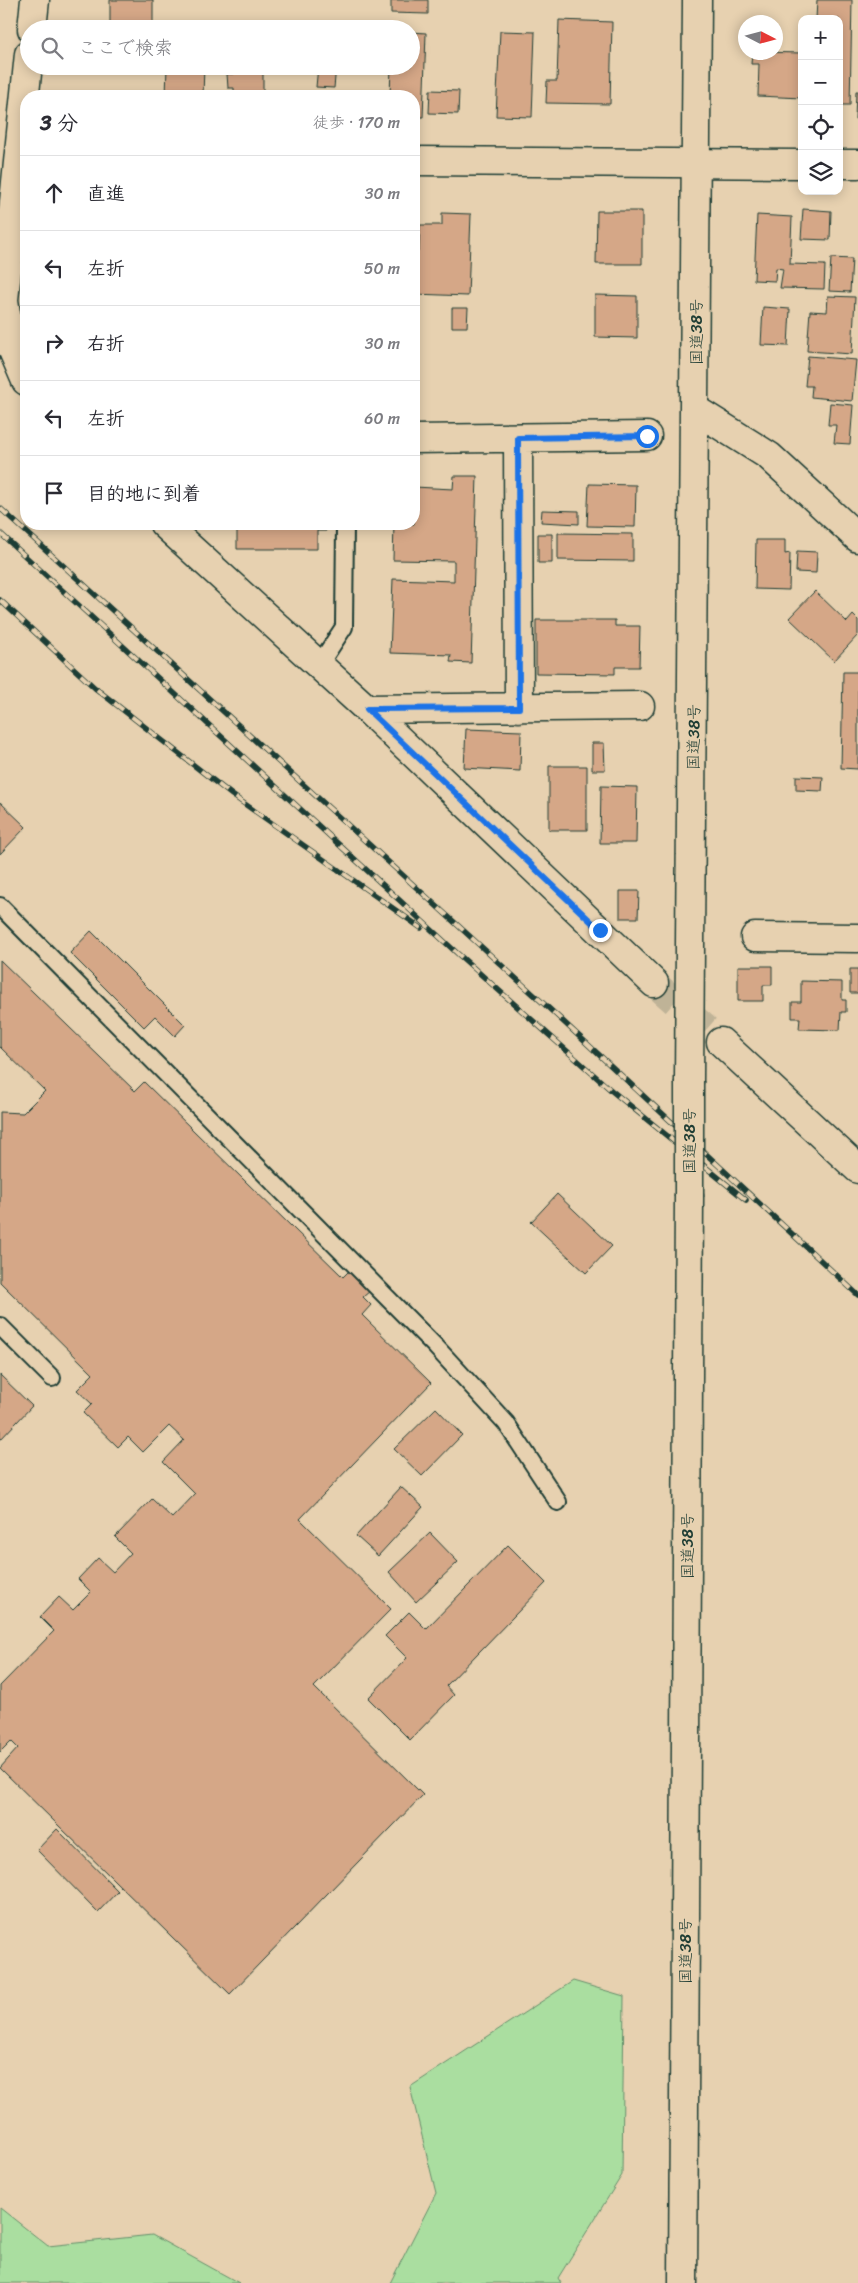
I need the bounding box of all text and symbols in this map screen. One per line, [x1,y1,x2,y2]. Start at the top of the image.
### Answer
north arrow [738,15,783,60]
map controls [798,15,843,195]
button: + [798,15,843,60]
search box [20,20,420,75]
text: ここで検索 [78,31,173,64]
icon: search [38,34,66,62]
button: − [798,60,843,105]
text: 3 分 [40,104,78,142]
button: locate [798,105,843,150]
text: 徒歩 · 170 m [313,108,400,137]
button: layers [798,150,843,195]
text: 直進 [87,177,125,210]
icon: ahead [40,179,68,207]
text: 30 m [365,179,400,208]
text: 左折 [87,252,125,285]
icon: left [40,254,68,282]
text: 50 m [364,254,400,283]
street label: 国道38号 [682,299,711,365]
text: 右折 [87,327,125,360]
icon: right [40,329,68,357]
text: 30 m [365,329,400,358]
text: 左折 [87,402,125,435]
icon: left [40,404,68,432]
text: 60 m [364,404,400,433]
route start [636,425,659,448]
text: 目的地に到着 [87,477,201,510]
icon: arrive [40,479,68,507]
street label: 国道38号 [678,704,709,770]
route end [589,919,612,942]
street label: 国道38号 [675,1108,704,1174]
street label: 国道38号 [673,1513,702,1579]
street label: 国道38号 [671,1918,700,1984]

